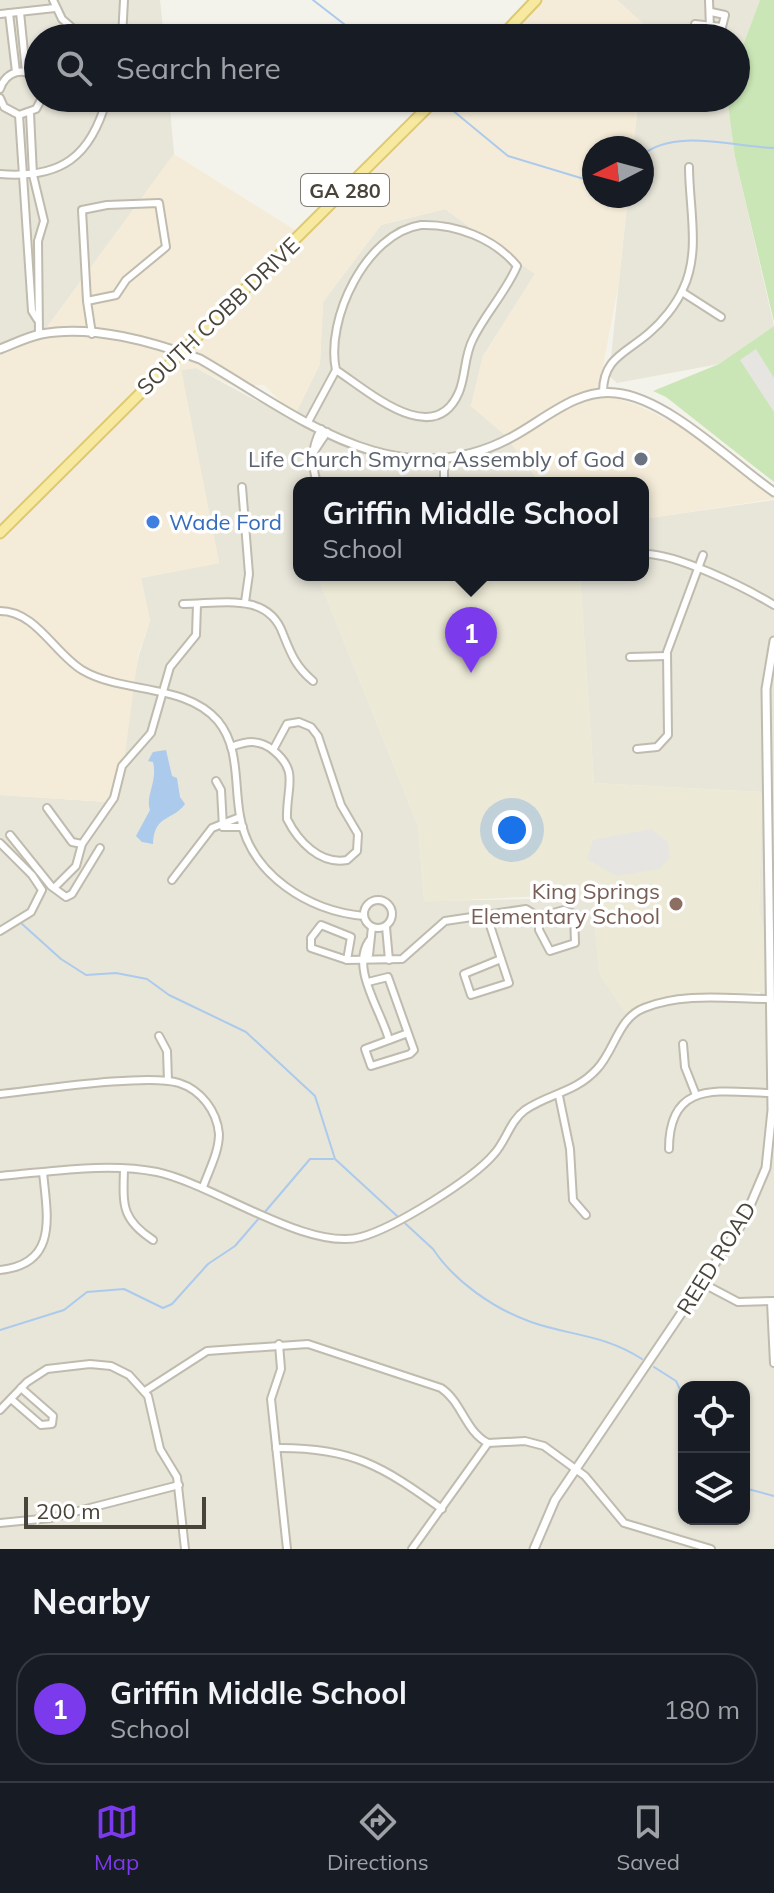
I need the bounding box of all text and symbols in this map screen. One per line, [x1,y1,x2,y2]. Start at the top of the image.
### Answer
search box [24,24,750,112]
icon: search [52,46,96,90]
text: Search here [116,49,281,87]
north arrow [582,136,654,208]
road number: GA 280 [301,174,389,206]
street label: SOUTH COBB DRIVE [131,231,305,401]
place label: Life Church Smyrna Assembly of God [248,445,625,473]
marker: Life Church Smyrna Assembly of God [632,450,650,468]
popup [293,477,649,581]
text: Griffin Middle School [323,494,619,532]
place label: Wade Ford [169,508,282,536]
marker: Wade Ford [144,513,162,531]
text: School [323,532,403,565]
pin: 1 [445,607,497,673]
your location [492,810,532,850]
place label: King Springs Elementary School [471,877,660,930]
marker: King Springs Elementary School [667,895,685,913]
street label: REED ROAD [670,1196,762,1320]
map controls [678,1381,750,1525]
button: locate [678,1381,750,1453]
button: layers [678,1453,750,1525]
scale bar [24,1493,206,1529]
text: 200 m [36,1497,101,1525]
text: Nearby [32,1580,150,1623]
text: Griffin Middle School [110,1674,407,1712]
text: 1 [52,1693,68,1726]
text: 180 m [664,1693,740,1726]
text: School [110,1712,190,1745]
tab: Map [94,1800,139,1876]
tab: Directions [327,1800,429,1876]
tab: Saved [617,1800,680,1876]

